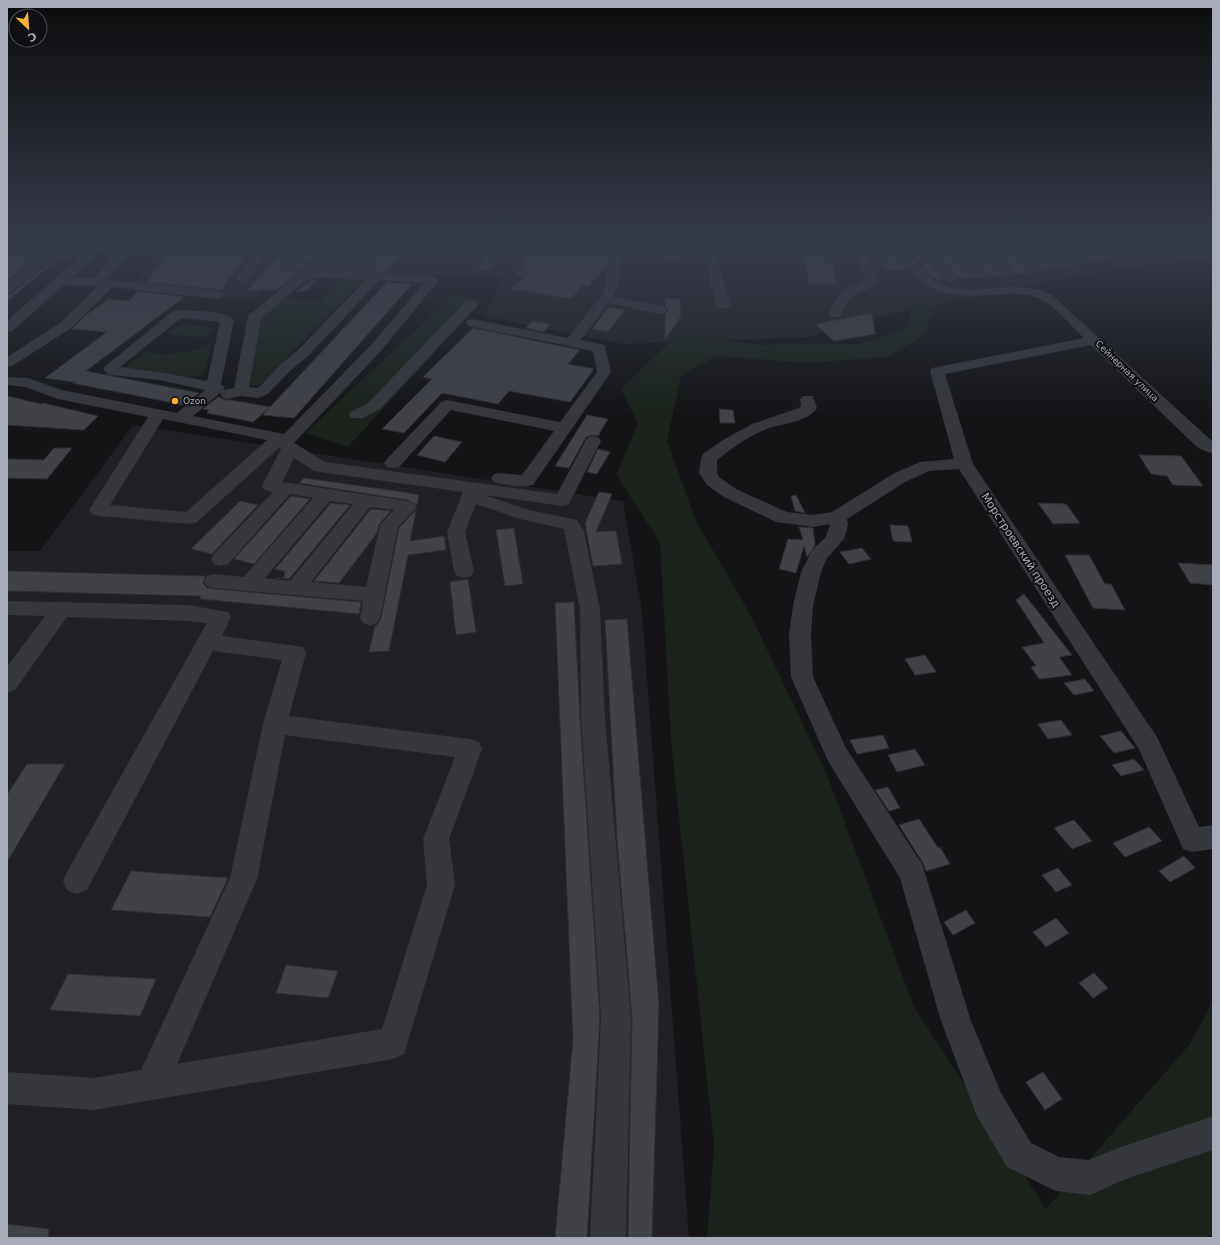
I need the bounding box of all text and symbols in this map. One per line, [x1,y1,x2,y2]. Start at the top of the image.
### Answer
north arrow [8,8,48,48]
text: С [26,29,38,44]
street label: Сейнерная улица [1094,339,1160,403]
marker: Ozon [170,396,180,406]
place label: Ozon [183,396,206,406]
street label: Морстроевский проезд [979,490,1063,610]

